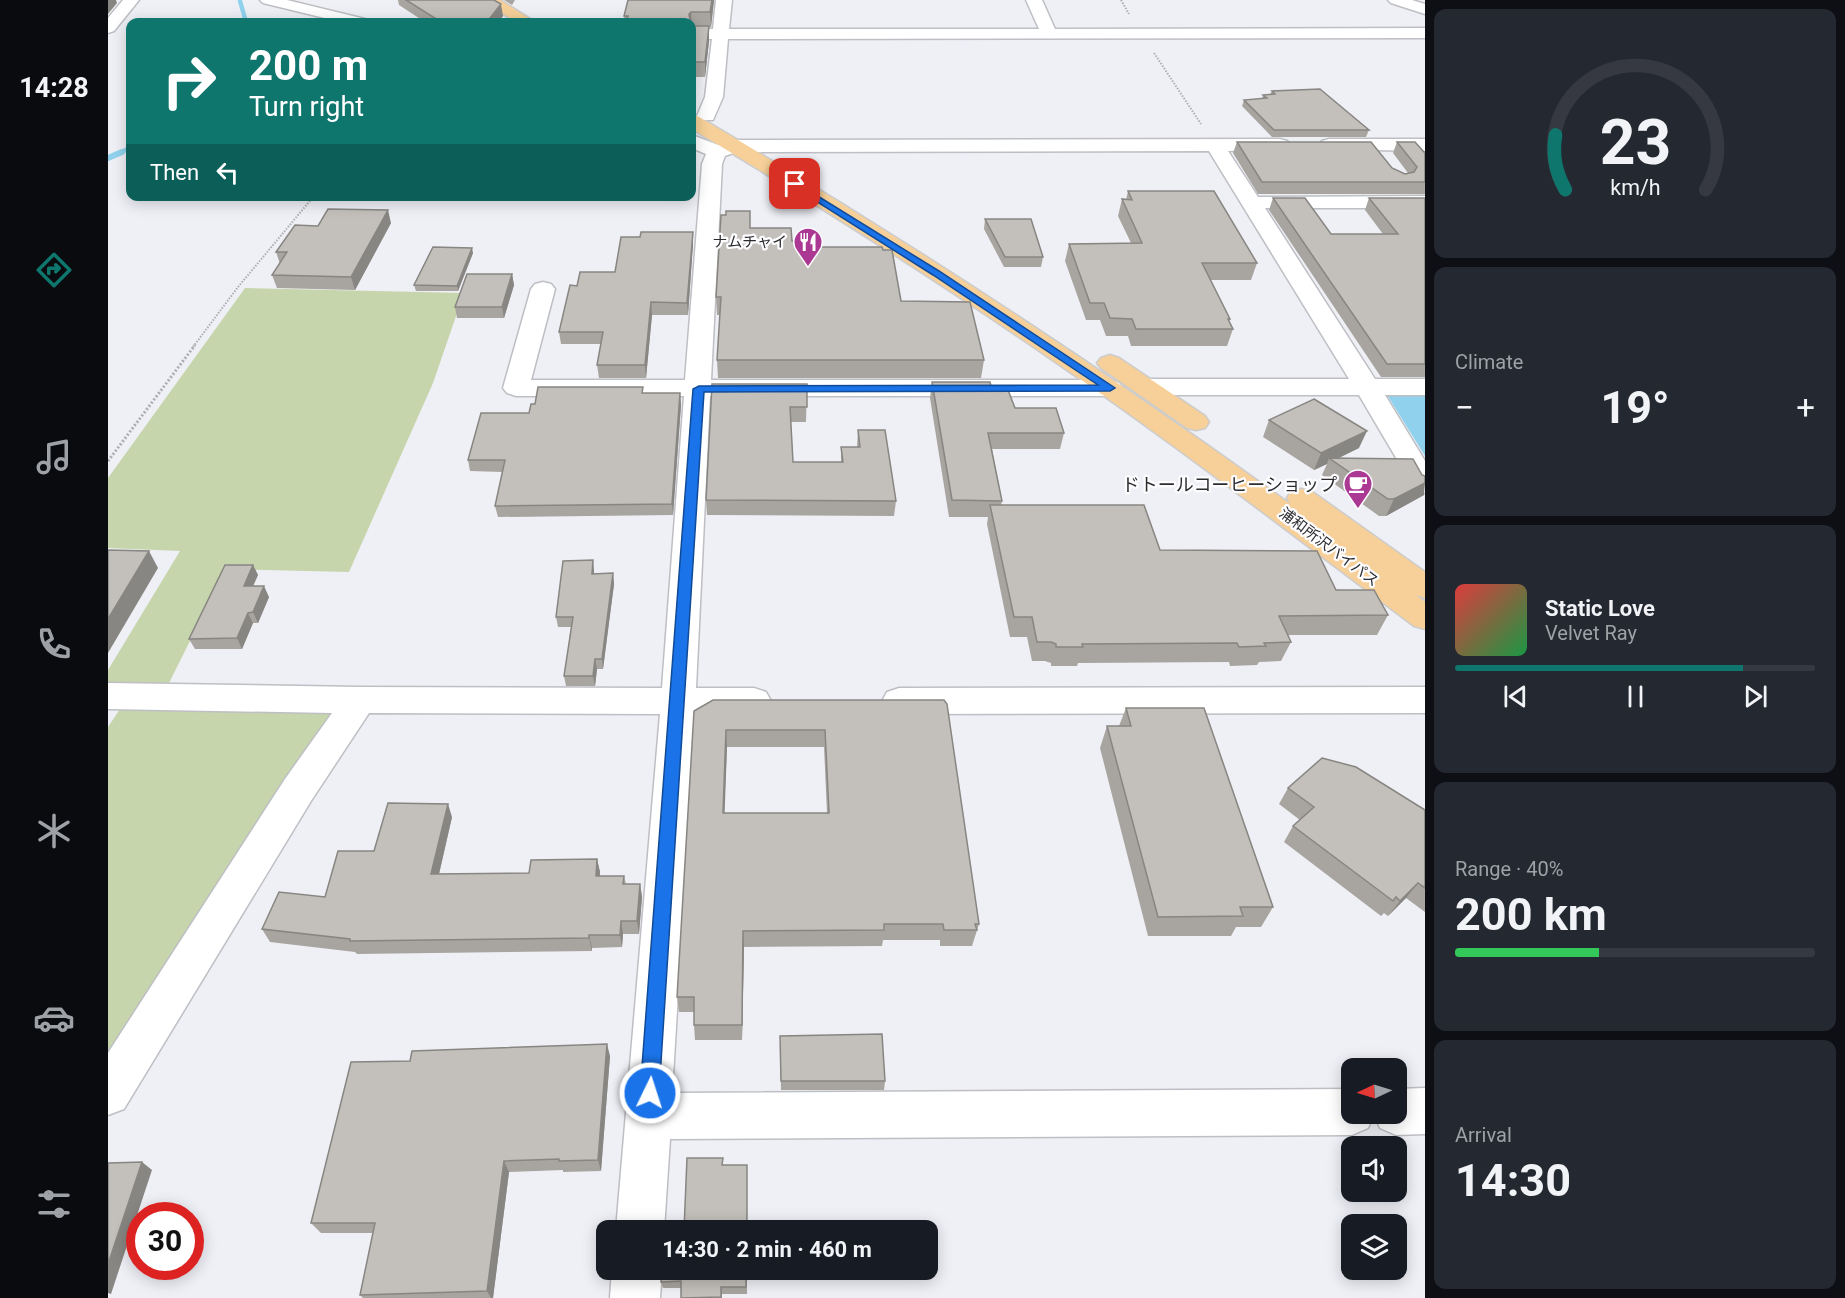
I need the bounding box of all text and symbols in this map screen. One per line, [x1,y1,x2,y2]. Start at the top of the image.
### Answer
text: 200 m [249,41,368,90]
icon: right [150,42,228,120]
text: 14:28 [19,72,89,104]
text: Turn right [249,91,364,123]
text: 23 [1599,107,1671,180]
icon: left [211,156,244,189]
pin [769,158,820,209]
text: Then [150,160,199,185]
icon: arrive [778,167,811,200]
text: km/h [1610,176,1660,201]
restaurant icon: ナムチャイ [792,226,824,268]
place label: ナムチャイ [713,233,787,251]
icon: directions [33,249,75,291]
text: Climate [1455,350,1523,374]
text: 19° [1600,381,1670,434]
text: − [1455,388,1474,427]
text: + [1796,388,1815,427]
icon: music [33,436,75,478]
cafe icon: ドトールコーヒーショップ [1342,468,1374,510]
place label: ドトールコーヒーショップ [1122,474,1337,495]
street label: 浦和所沢バイパス [1276,504,1382,590]
text: Static Love [1545,596,1655,621]
text: Velvet Ray [1545,621,1637,645]
icon: phone [33,623,75,665]
icon: previous [1499,680,1532,713]
icon: pause [1619,680,1652,713]
icon: next [1739,680,1772,713]
icon: climate [33,810,75,852]
text: Range · 40% [1455,857,1563,881]
text: 200 km [1455,888,1607,941]
icon: car [33,997,75,1039]
north arrow [1341,1058,1407,1124]
map controls [1341,1058,1407,1280]
position arrow [618,1061,682,1125]
text: Arrival [1455,1123,1512,1147]
button: sound [1341,1136,1407,1202]
text: 14:30 [1455,1154,1571,1207]
icon: filters [33,1183,75,1225]
speed limit sign: 30 [126,1202,204,1280]
button: layers [1341,1214,1407,1280]
text: 14:30 · 2 min · 460 m [662,1237,872,1262]

